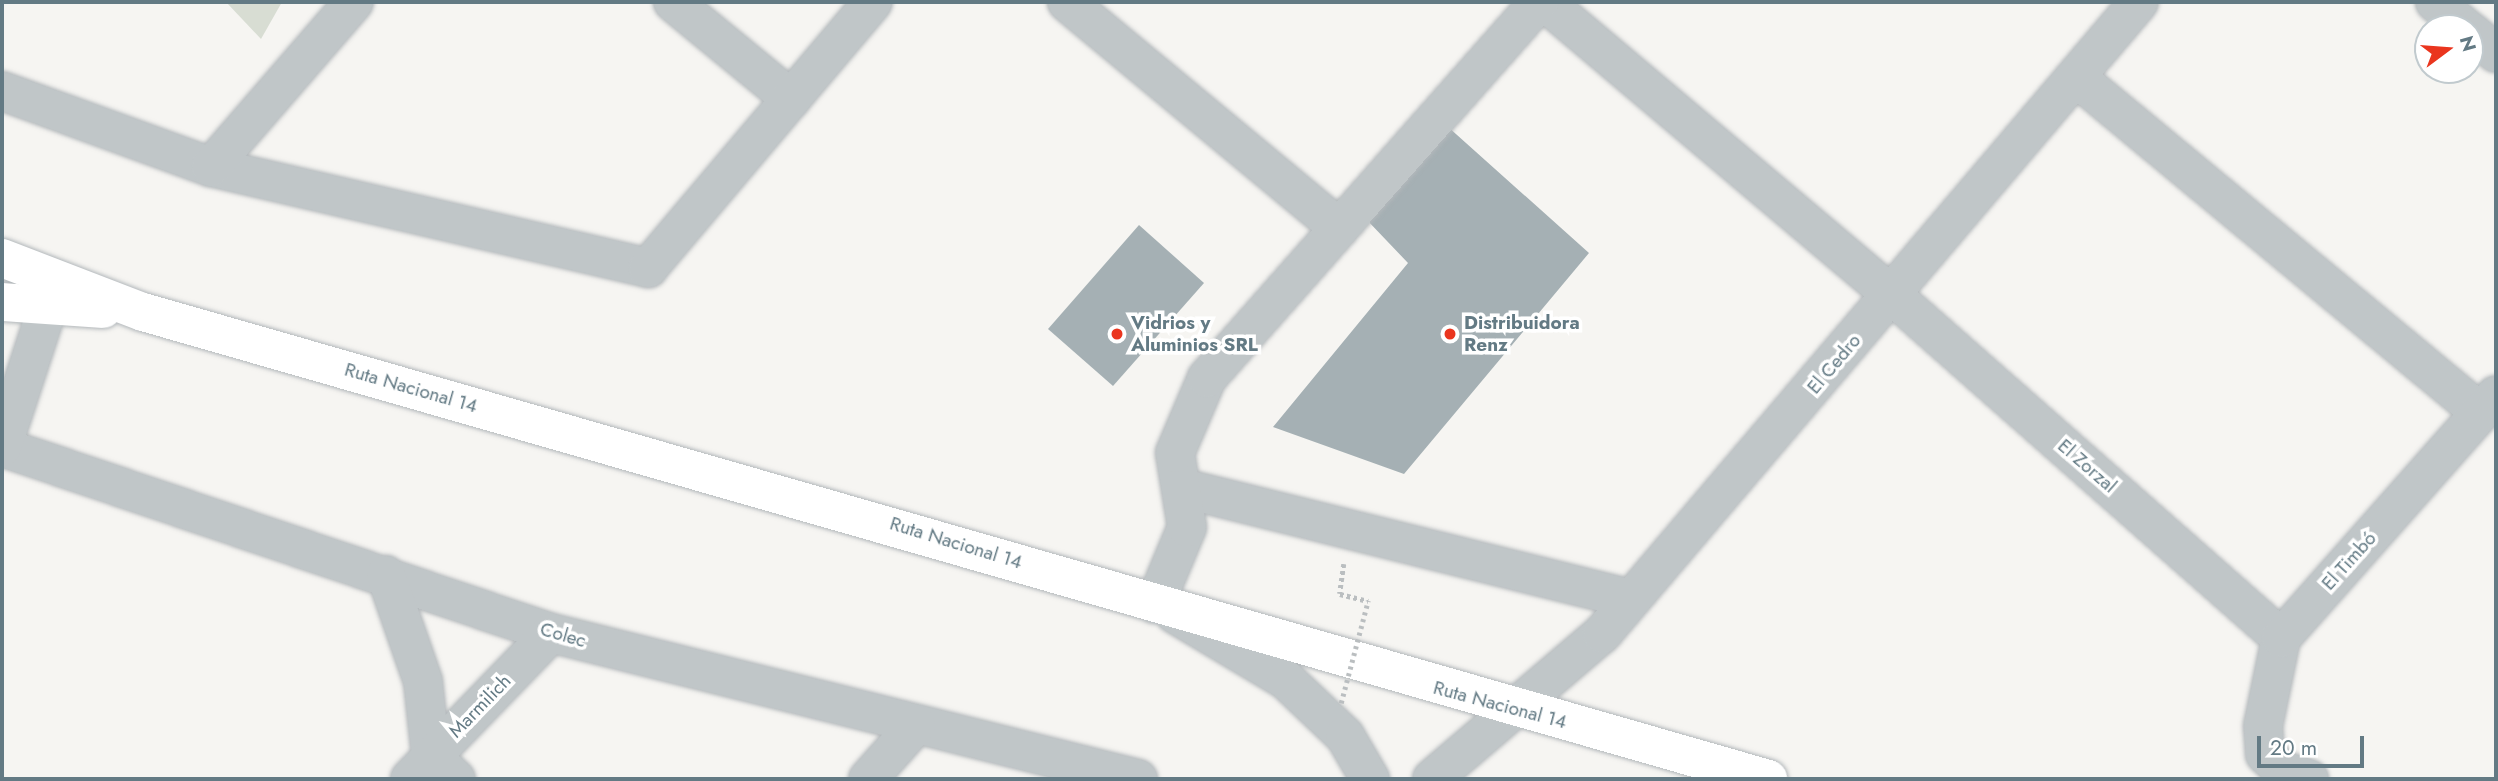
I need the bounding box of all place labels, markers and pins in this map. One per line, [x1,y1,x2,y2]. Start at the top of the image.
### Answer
place label: Vidrios y Aluminios SRL [1131,312,1258,356]
place label: Distribuidora Renz [1464,312,1580,356]
marker: Vidrios y Aluminios SRL [1109,326,1125,342]
marker: Distribuidora Renz [1442,326,1458,342]

